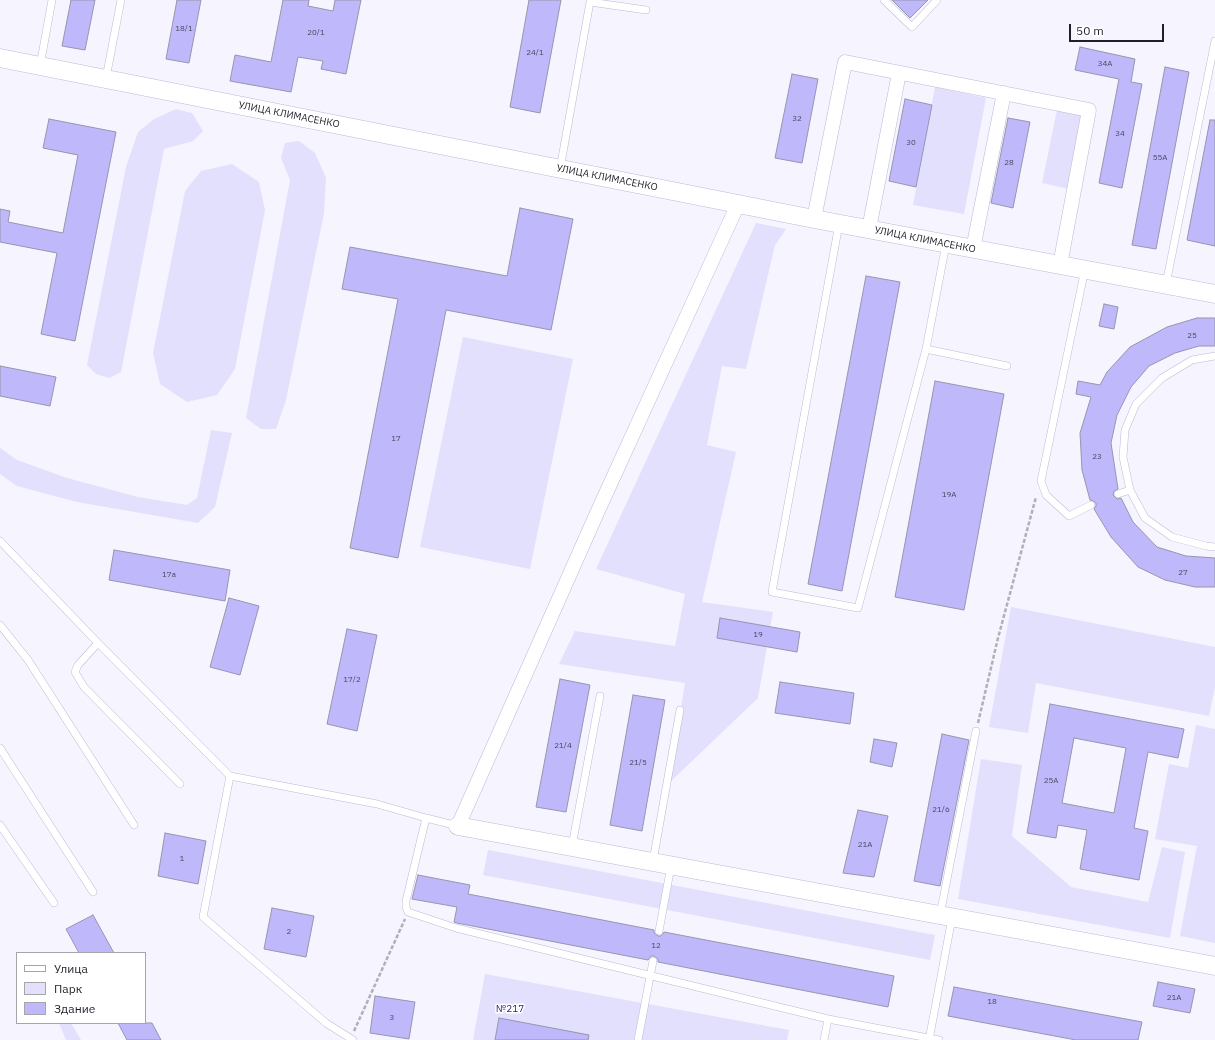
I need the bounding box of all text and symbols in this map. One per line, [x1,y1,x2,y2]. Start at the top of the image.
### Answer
scale bar [1071,16,1166,42]
text: 50 m [1076,23,1104,38]
house number: 18/1 [175,24,193,34]
house number: 20/1 [307,28,325,38]
house number: 24/1 [526,48,544,58]
house number: 34А [1098,59,1112,69]
street label: УЛИЦА КЛИМАСЕНКО [237,99,341,131]
house number: 32 [792,114,802,124]
house number: 34 [1115,129,1125,139]
house number: 30 [906,138,916,148]
house number: 55А [1153,153,1167,163]
house number: 28 [1004,158,1014,168]
street label: УЛИЦА КЛИМАСЕНКО [555,162,659,194]
street label: УЛИЦА КЛИМАСЕНКО [873,224,977,256]
house number: 25 [1187,331,1197,341]
house number: 17 [391,434,401,444]
house number: 23 [1092,452,1102,462]
house number: 19А [942,490,956,500]
house number: 27 [1178,568,1188,578]
house number: 17а [162,570,176,580]
house number: 19 [753,630,763,640]
house number: 17/2 [343,675,361,685]
house number: 21/4 [554,741,572,751]
house number: 21/5 [629,758,647,768]
house number: 25А [1044,776,1058,786]
house number: 21/6 [932,805,950,815]
house number: 21А [858,840,872,850]
house number: 1 [180,854,184,864]
house number: 2 [287,927,291,937]
house number: 12 [651,941,661,951]
legend [16,952,146,1024]
text: Улица [54,961,88,976]
text: Парк [54,981,82,996]
house number: 21А [1167,993,1181,1003]
house number: 18 [987,997,997,1007]
text: Здание [54,1001,95,1016]
park label: №217 [496,1003,524,1015]
house number: 3 [390,1013,394,1023]

